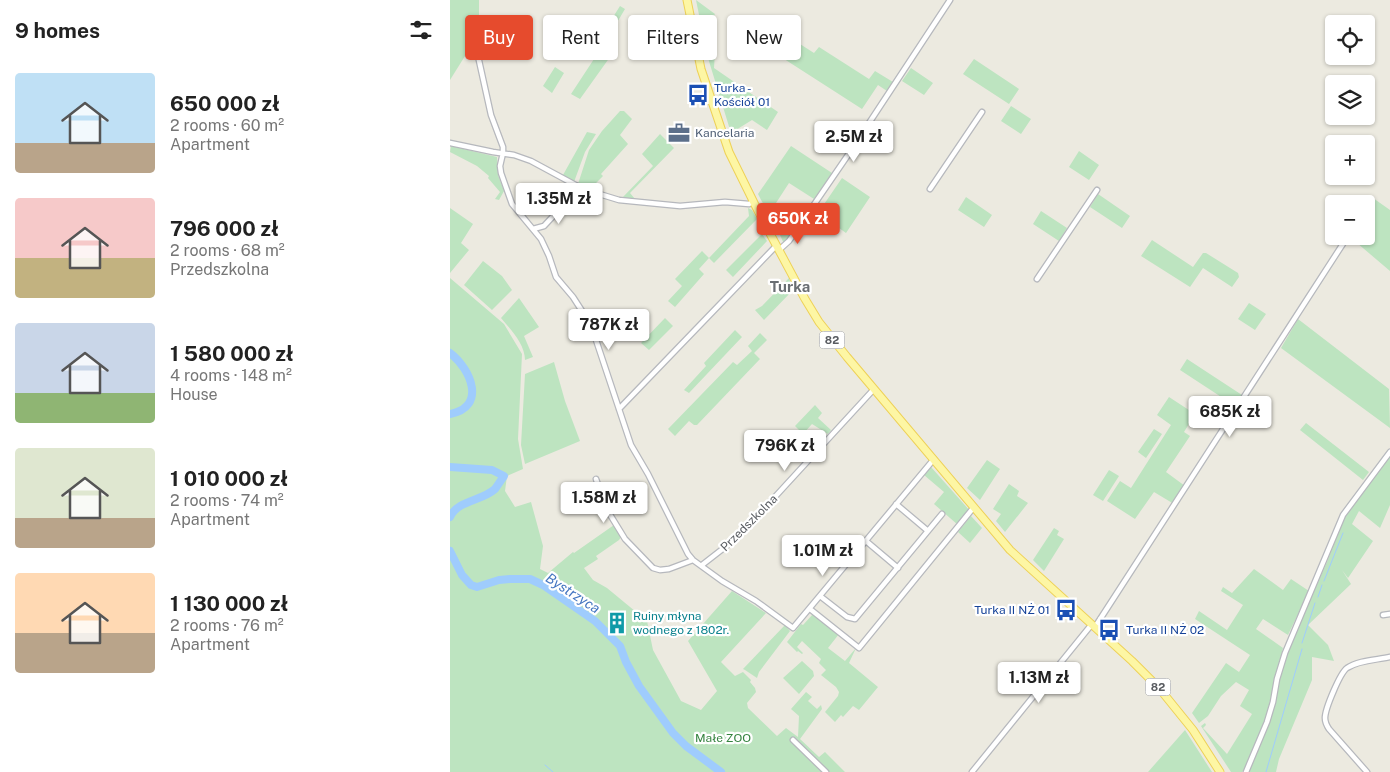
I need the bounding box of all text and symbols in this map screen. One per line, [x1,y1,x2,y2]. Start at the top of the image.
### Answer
chip: Buy [465,15,533,60]
chip: Rent [543,15,618,60]
chip: Filters [628,15,717,60]
chip: New [727,15,801,60]
map controls [1325,15,1375,245]
button: locate [1325,15,1375,65]
icon: filters [407,16,435,44]
text: 9 homes [15,18,100,43]
button: layers [1325,75,1375,125]
place label: Turka - Kościół 01 [714,81,770,109]
bus stop icon: Turka - Kościół 01 [685,82,711,108]
text: 650 000 zł [170,91,280,116]
icon: home [55,93,115,153]
text: 2 rooms · 60 m² [170,116,284,135]
office icon: Kancelaria [666,120,692,146]
pin: 2.5M zł [808,120,900,163]
place label: Kancelaria [695,126,754,140]
text: 2.5M zł [825,127,883,146]
text: Apartment [170,135,250,154]
button: + [1325,135,1375,185]
pin: 1.35M zł [507,182,611,225]
text: 1.35M zł [527,189,591,208]
button: − [1325,195,1375,245]
pin: 650K zł [752,202,844,245]
text: 650K zł [768,209,828,228]
text: 796 000 zł [170,216,279,241]
icon: home [55,218,115,278]
text: 2 rooms · 68 m² [170,241,285,260]
text: Przedszkolna [170,260,269,279]
district label: Turka [770,278,810,295]
pin: 787K zł [563,308,655,351]
text: 787K zł [579,315,639,334]
road number: 82 [820,332,844,348]
text: 1 580 000 zł [170,341,294,366]
icon: home [55,343,115,403]
text: 4 rooms · 148 m² [170,366,292,385]
text: House [170,385,218,404]
pin: 685K zł [1184,396,1276,438]
text: 685K zł [1199,402,1261,421]
pin: 796K zł [739,430,831,472]
text: 796K zł [755,436,815,455]
text: 1 010 000 zł [170,466,288,491]
icon: home [55,468,115,528]
pin: 1.58M zł [552,482,656,524]
text: 1.58M zł [572,488,636,507]
text: 2 rooms · 74 m² [170,491,284,510]
street label: Przedszkolna [718,492,780,554]
text: Apartment [170,510,250,529]
pin: 1.01M zł [771,534,875,577]
text: 1.01M zł [793,541,853,560]
water label: Bystrzyca [543,570,603,616]
text: 1 130 000 zł [170,591,288,616]
icon: home [55,593,115,653]
bus stop icon: Turka II NŻ 01 [1053,597,1079,623]
place label: Turka II NŻ 01 [974,603,1050,617]
place label: Ruiny młyna wodnego z 1802r. [633,609,729,637]
building icon: Ruiny młyna wodnego z 1802r. [604,610,630,636]
text: 2 rooms · 76 m² [170,616,284,635]
bus stop icon: Turka II NŻ 02 [1096,617,1122,643]
place label: Turka II NŻ 02 [1126,623,1204,637]
text: Apartment [170,635,250,654]
pin: 1.13M zł [987,662,1091,704]
text: 1.13M zł [1009,668,1069,687]
road number: 82 [1146,679,1170,696]
park label: Małe ZOO [695,731,751,745]

